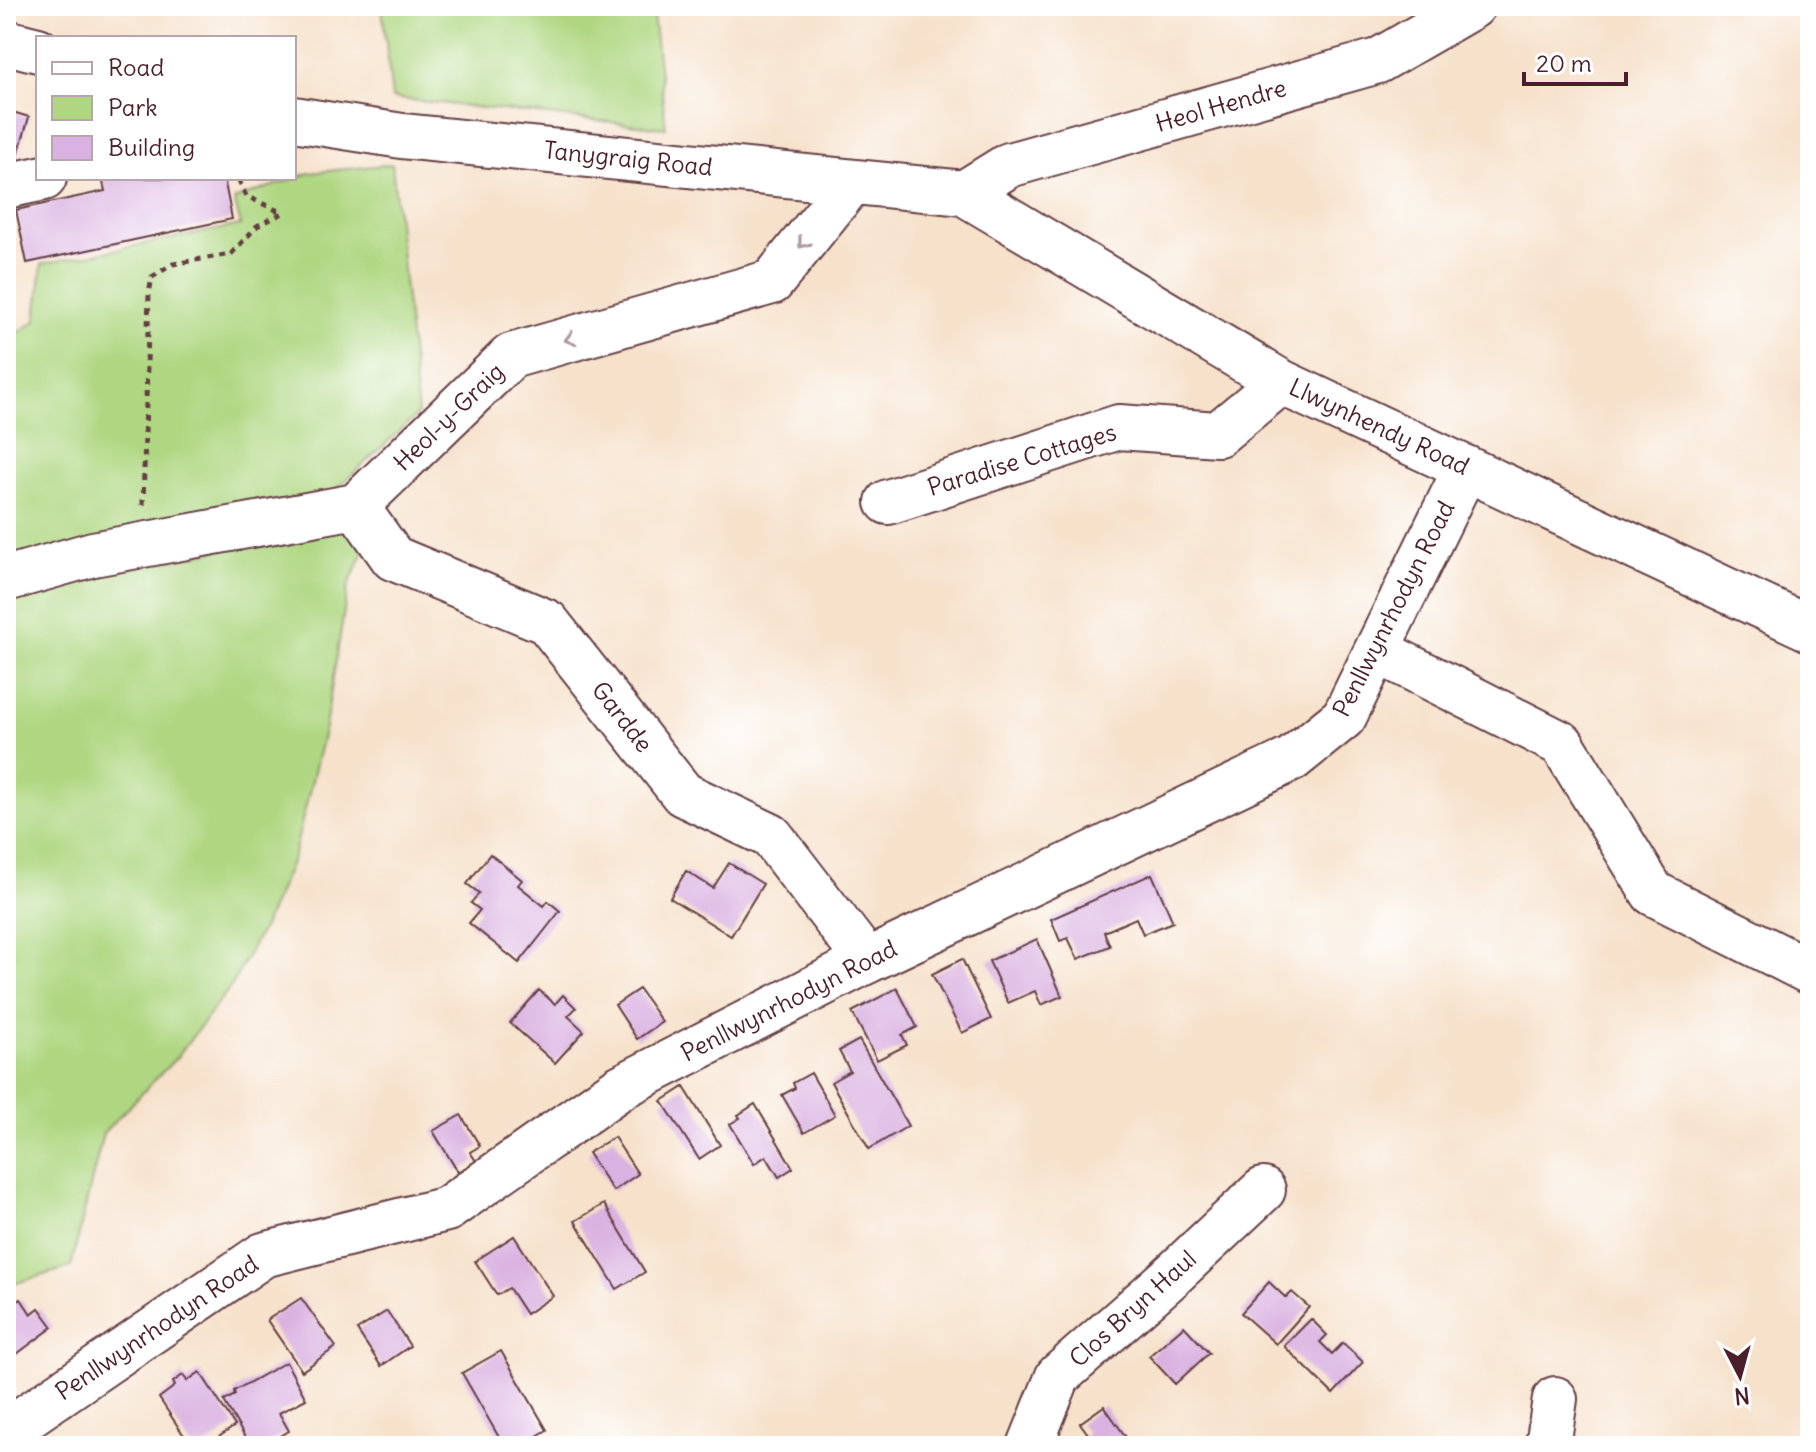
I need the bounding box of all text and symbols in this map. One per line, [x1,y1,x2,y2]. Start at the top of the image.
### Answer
legend [36,36,296,180]
scale bar [1524,36,1626,86]
text: 20 m [1536,48,1592,78]
text: Road [108,52,164,82]
street label: Heol Hendre [1152,72,1290,138]
text: Park [108,92,158,122]
text: Building [108,132,195,162]
street label: Tanygraig Road [542,134,714,182]
one-way arrow [799,234,813,249]
one-way arrow [564,330,578,346]
street label: Heol-y-Graig [387,356,510,476]
street label: Llwynhendy Road [1285,371,1474,481]
street label: Paradise Cottages [924,416,1120,502]
street label: Penllwynrhodyn Road [1326,496,1461,721]
street label: Gardde [586,675,660,758]
street label: Penllwynrhodyn Road [676,933,901,1068]
street label: Clos Bryn Haul [1063,1243,1202,1373]
street label: Penllwynrhodyn Road [49,1248,264,1406]
north arrow [1700,1336,1780,1416]
text: N [1733,1381,1751,1411]

